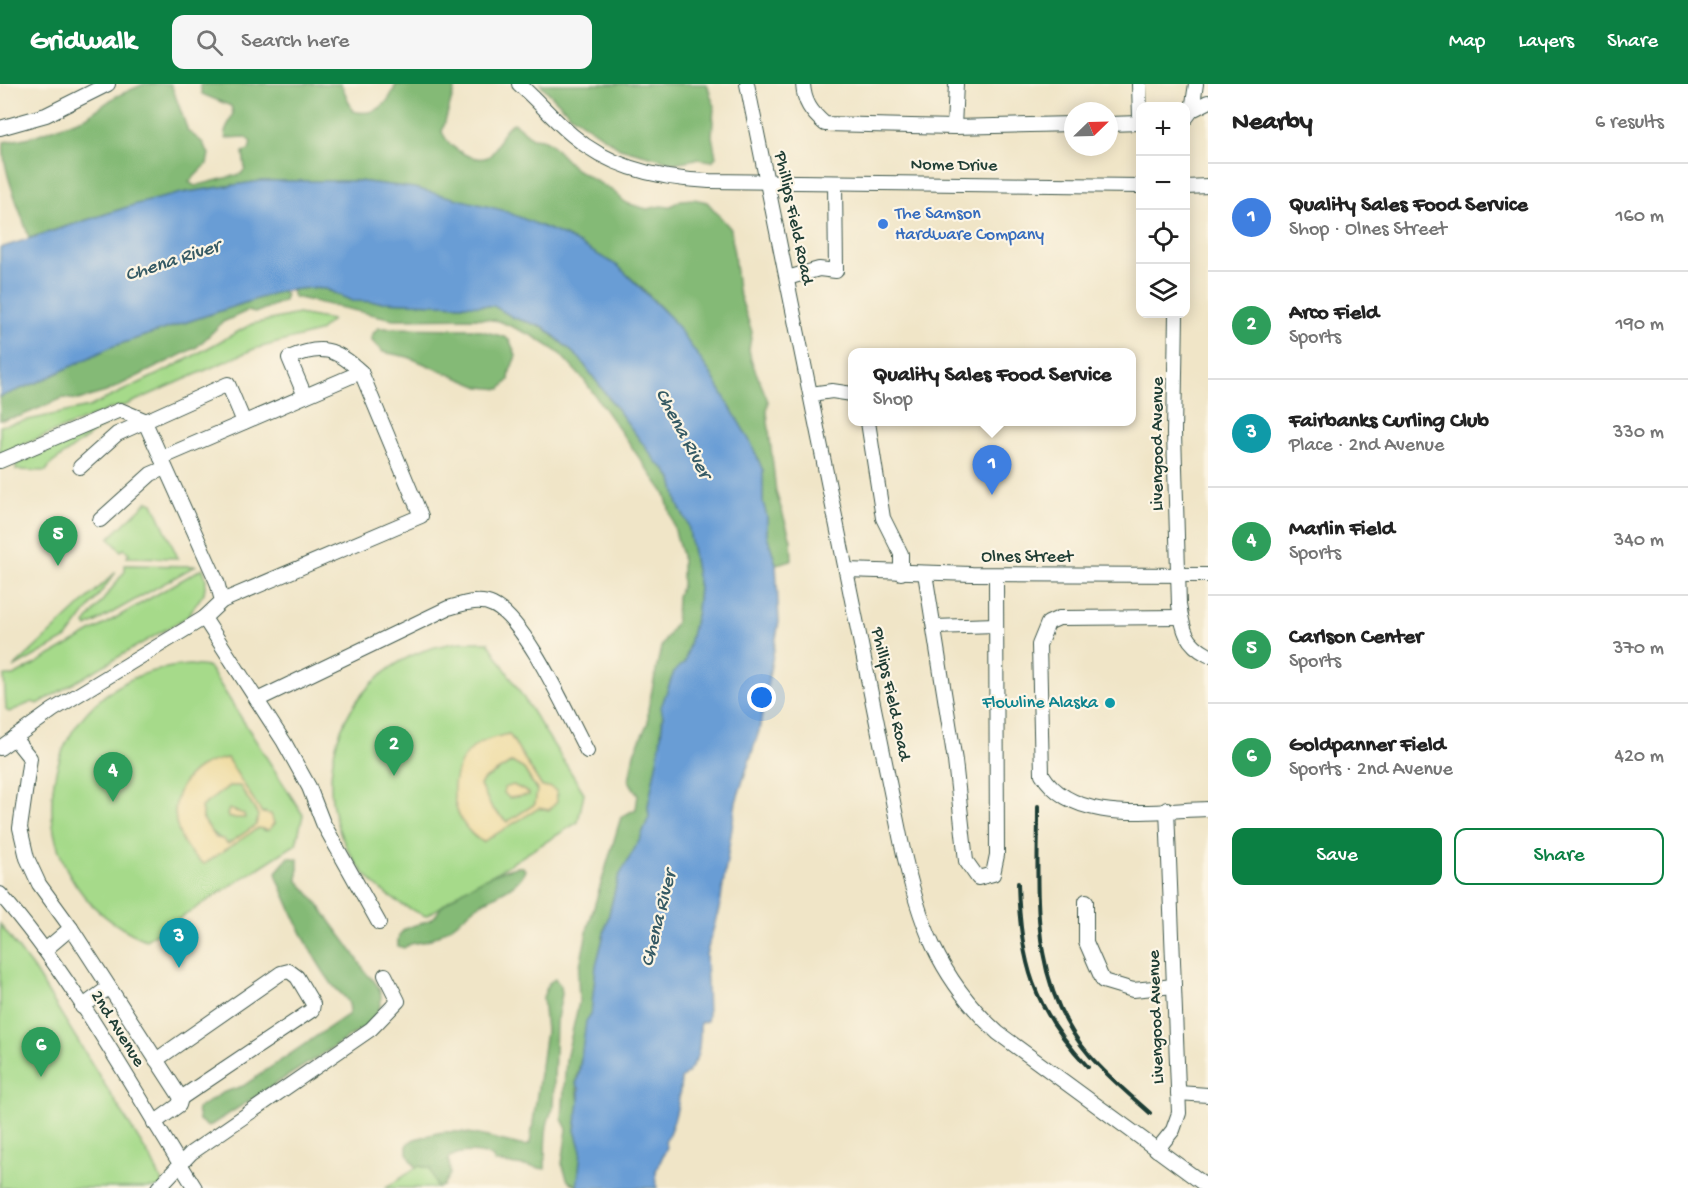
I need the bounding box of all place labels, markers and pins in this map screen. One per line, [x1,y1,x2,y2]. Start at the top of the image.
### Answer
place label: The Samson Hardware Company [894,204,1044,246]
marker: The Samson Hardware Company [876,217,890,231]
pin: 1 [972,446,1012,495]
pin: 5 [38,516,78,566]
place label: Flowline Alaska [981,693,1099,714]
marker: Flowline Alaska [1103,696,1117,710]
pin: 2 [374,726,414,776]
pin: 4 [94,752,132,802]
pin: 3 [160,918,198,968]
pin: 6 [22,1028,60,1077]

